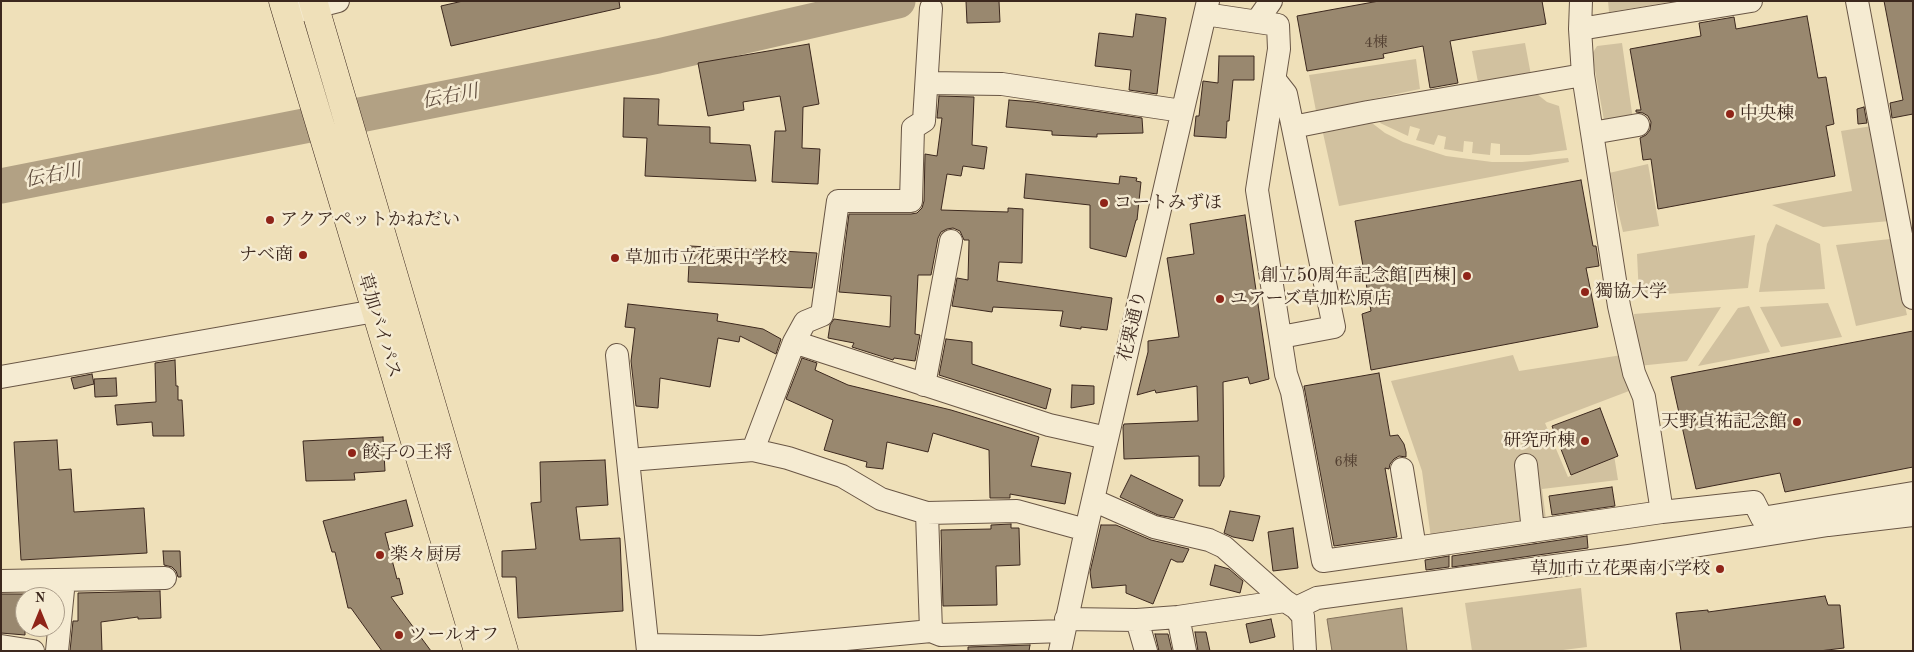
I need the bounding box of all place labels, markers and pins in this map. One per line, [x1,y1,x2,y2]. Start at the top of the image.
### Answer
place label: 中央棟 [1740,103,1794,125]
marker: 中央棟 [1724,108,1736,120]
place label: コートみずほ [1114,192,1222,214]
marker: コートみずほ [1098,197,1110,209]
place label: アクアペットかねだい [280,209,460,231]
marker: アクアペットかねだい [264,214,276,226]
place label: ナベ商 [239,244,293,266]
place label: 草加市立花栗中学校 [625,247,787,269]
marker: ナベ商 [297,249,309,261]
marker: 草加市立花栗中学校 [609,252,621,264]
place label: 創立50周年記念館[西棟] [1260,265,1457,287]
marker: 創立50周年記念館[西棟] [1461,270,1473,282]
place label: 獨協大学 [1595,281,1667,303]
marker: 獨協大学 [1579,286,1591,298]
place label: ユアーズ草加松原店 [1230,288,1391,310]
marker: ユアーズ草加松原店 [1214,293,1226,305]
place label: 天野貞祐記念館 [1661,411,1787,433]
marker: 天野貞祐記念館 [1791,416,1803,428]
place label: 研究所棟 [1503,430,1575,452]
marker: 研究所棟 [1579,435,1591,447]
place label: 餃子の王将 [362,442,452,464]
marker: 餃子の王将 [346,447,358,459]
place label: 楽々厨房 [390,544,462,566]
marker: 楽々厨房 [374,549,386,561]
place label: 草加市立花栗南小学校 [1530,558,1710,580]
marker: 草加市立花栗南小学校 [1714,563,1726,575]
place label: ツールオフ [409,624,499,646]
marker: ツールオフ [393,629,405,641]

